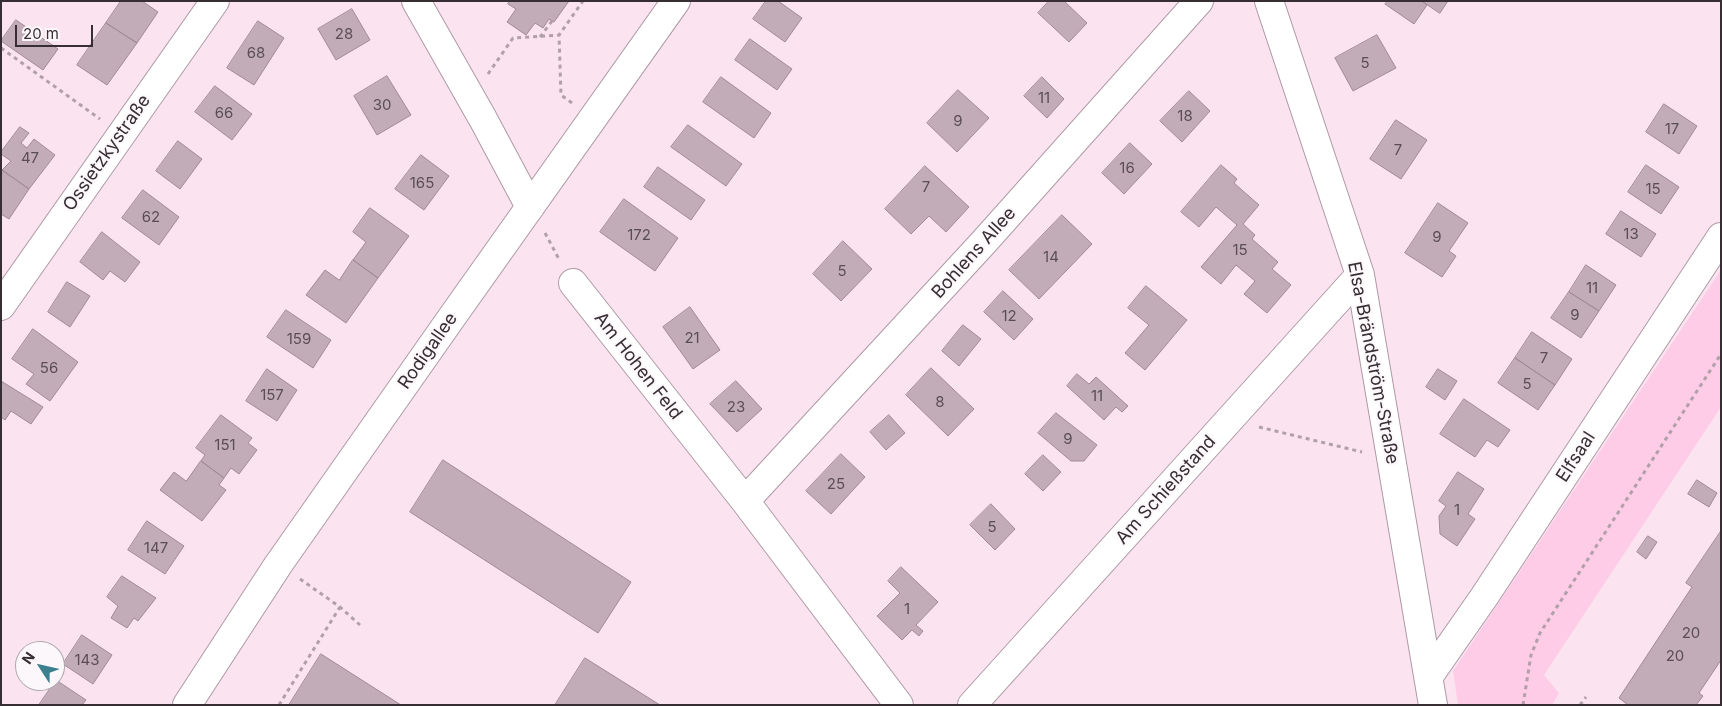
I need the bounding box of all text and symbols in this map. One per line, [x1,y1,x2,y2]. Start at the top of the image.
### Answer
scale bar [18,15,95,47]
text: 20 m [23,24,59,43]
house number: 28 [335,25,353,43]
house number: 68 [247,44,265,62]
house number: 5 [1360,54,1370,72]
house number: 11 [1038,89,1050,107]
street label: Ossietzkystraße [59,91,155,215]
house number: 30 [373,96,391,114]
house number: 66 [215,104,233,122]
house number: 18 [1177,107,1193,125]
house number: 9 [953,112,963,130]
house number: 17 [1665,120,1679,138]
house number: 7 [1394,141,1402,159]
house number: 47 [21,149,39,167]
house number: 16 [1119,159,1135,177]
house number: 165 [410,174,434,192]
house number: 7 [922,178,930,196]
house number: 15 [1645,180,1661,198]
street label: Bohlens Allee [927,203,1021,303]
house number: 62 [142,208,160,226]
house number: 13 [1623,225,1639,243]
house number: 172 [627,226,651,244]
house number: 9 [1432,228,1442,246]
house number: 15 [1232,241,1248,259]
house number: 14 [1043,248,1059,266]
street label: Elsa-Brändström-Straße [1343,260,1403,466]
house number: 5 [837,262,847,280]
house number: 11 [1586,279,1598,297]
house number: 9 [1570,306,1580,324]
house number: 12 [1001,307,1017,325]
street label: Am Hohen Feld [589,308,687,424]
street label: Rodigallee [394,309,462,393]
house number: 21 [684,329,700,347]
house number: 159 [287,330,311,348]
house number: 7 [1540,349,1548,367]
house number: 56 [40,359,58,377]
house number: 5 [1522,375,1532,393]
house number: 157 [260,386,284,404]
house number: 11 [1091,387,1103,405]
house number: 8 [935,393,945,411]
house number: 23 [727,398,745,416]
street label: Elfsaal [1552,428,1600,486]
house number: 9 [1063,430,1073,448]
street label: Am Schießstand [1111,431,1221,549]
house number: 151 [214,436,236,454]
house number: 25 [827,475,845,493]
house number: 1 [1454,501,1460,519]
house number: 5 [987,518,997,536]
house number: 147 [144,539,168,557]
house number: 1 [904,600,910,618]
house number: 20 [1682,624,1700,642]
north arrow [15,641,65,691]
house number: 20 [1666,647,1684,665]
text: N [18,648,38,667]
house number: 143 [74,651,100,669]

